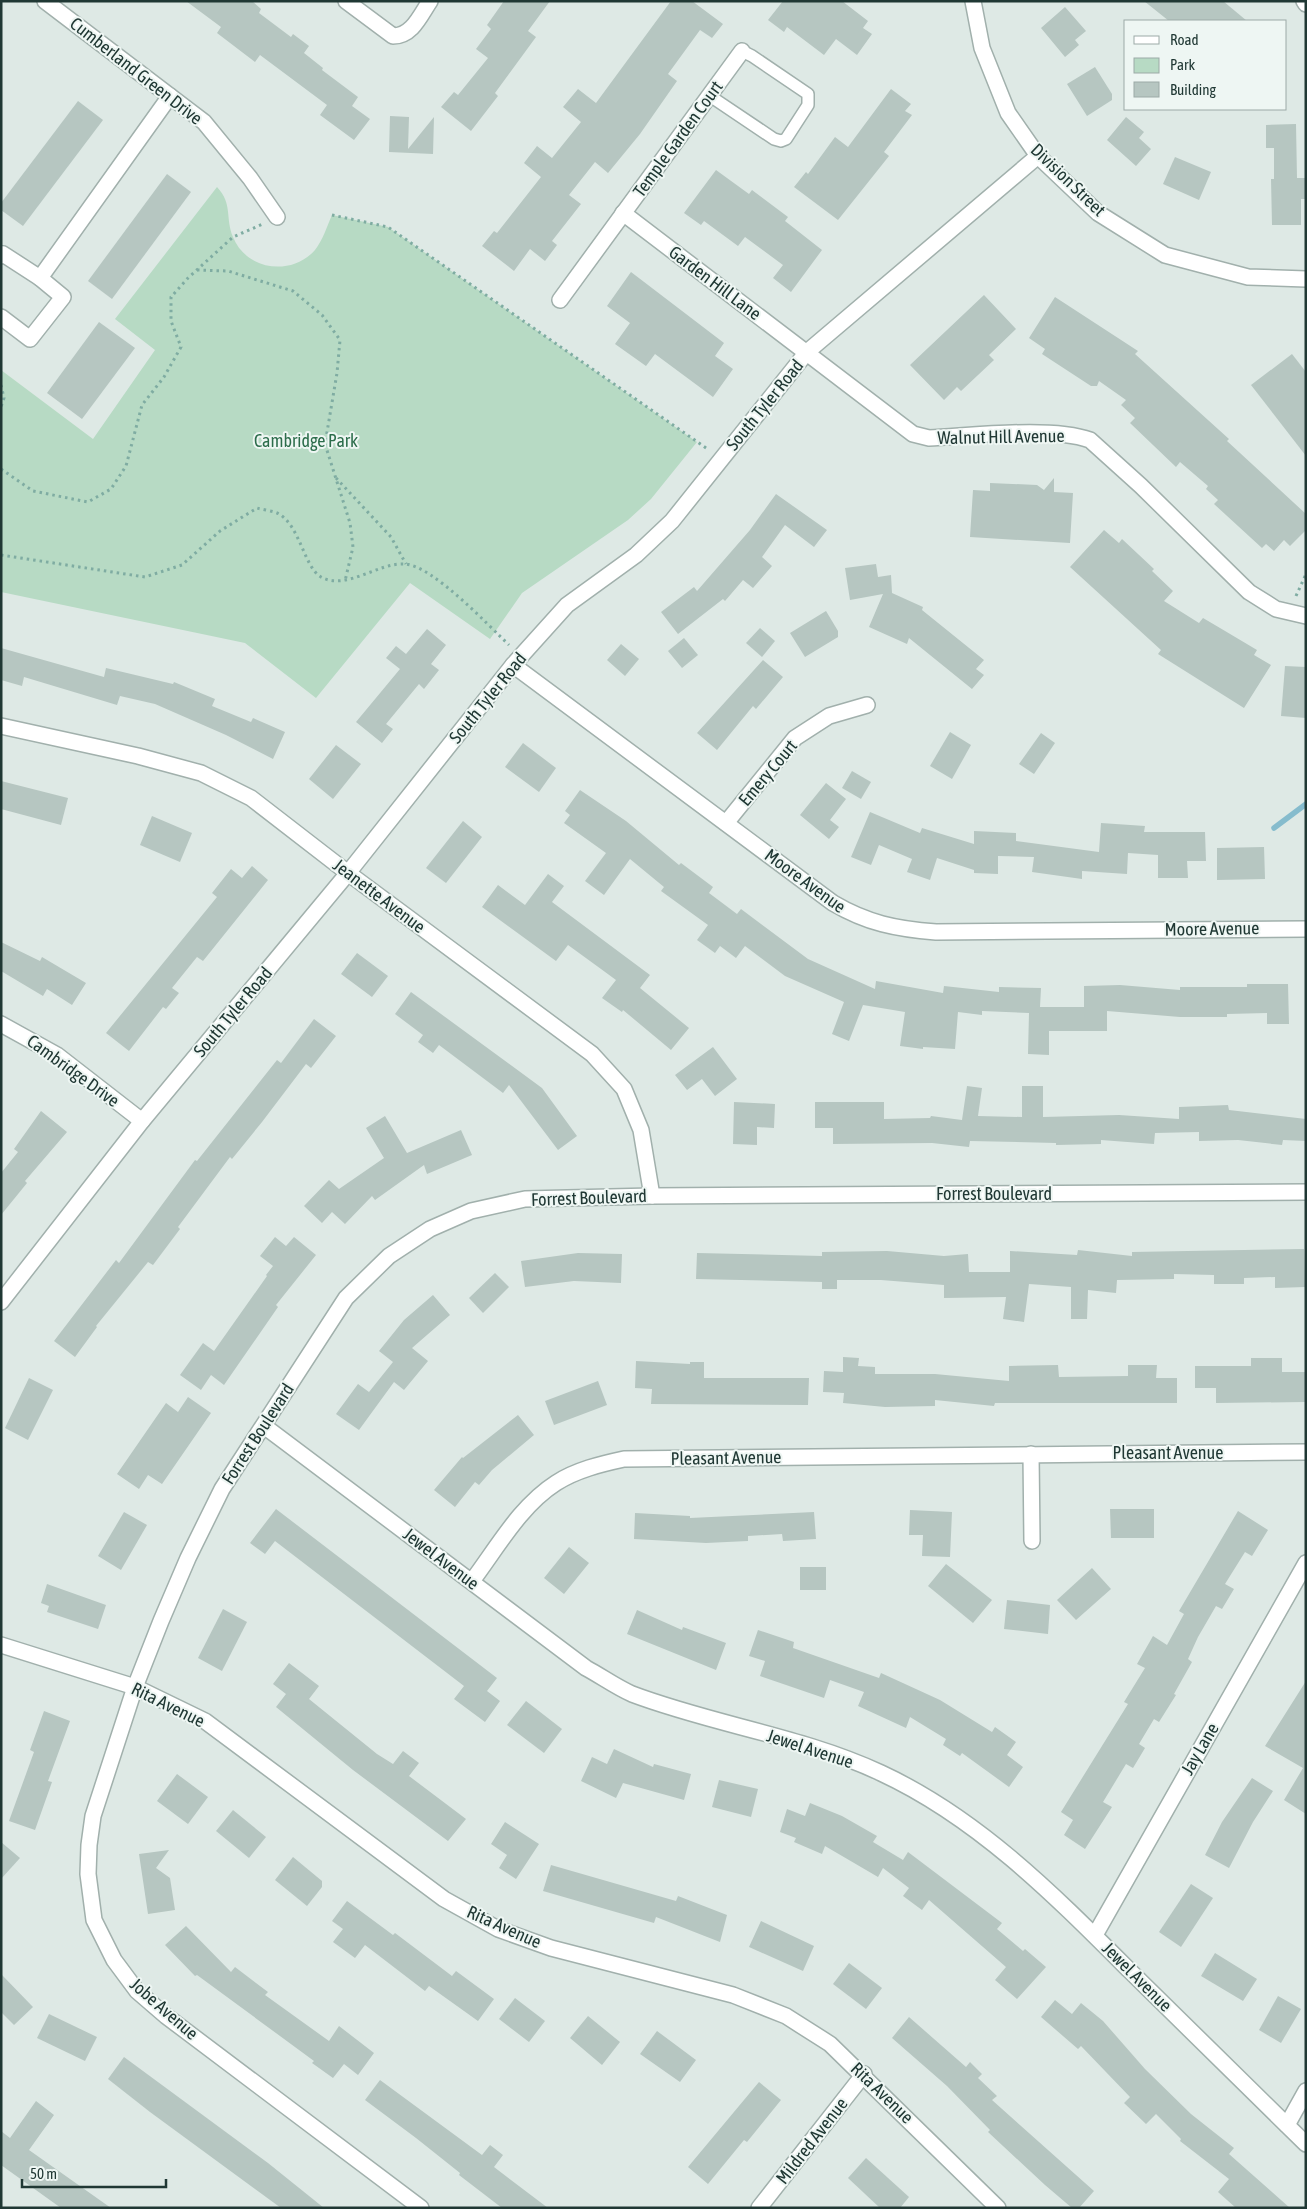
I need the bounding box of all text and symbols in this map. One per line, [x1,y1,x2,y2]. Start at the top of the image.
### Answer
street label: Cumberland Green Drive [66,13,207,129]
legend [1124,20,1287,110]
text: Road [1170,31,1199,48]
text: Park [1170,56,1195,73]
street label: Temple Garden Court [628,77,727,201]
text: Building [1170,81,1216,98]
street label: Division Street [1027,139,1110,220]
street label: Garden Hill Lane [665,241,766,324]
street label: South Tyler Road [722,355,808,454]
street label: Walnut Hill Avenue [937,425,1065,448]
park label: Cambridge Park [254,430,358,451]
street label: South Tyler Road [445,648,531,747]
street label: Emery Court [734,735,801,810]
street label: Moore Avenue [761,844,850,917]
street label: Jeanette Avenue [329,854,429,937]
street label: Moore Avenue [1164,917,1260,940]
street label: South Tyler Road [189,963,276,1061]
street label: Cambridge Drive [23,1030,124,1111]
street label: Forrest Boulevard [936,1183,1052,1204]
street label: Forrest Boulevard [531,1185,647,1210]
street label: Forrest Boulevard [217,1379,298,1488]
street label: Pleasant Avenue [1113,1442,1223,1463]
street label: Pleasant Avenue [670,1446,782,1469]
street label: Jewel Avenue [399,1523,483,1594]
street label: Rita Avenue [128,1678,208,1731]
street label: Jay Lane [1176,1719,1223,1778]
street label: Jewel Avenue [764,1725,856,1772]
street label: Rita Avenue [464,1901,545,1952]
street label: Jewel Avenue [1098,1938,1176,2016]
street label: Jobe Avenue [126,1973,203,2044]
street label: Rita Avenue [847,2058,918,2128]
street label: Mildred Avenue [771,2093,852,2188]
scale bar [22,2156,166,2188]
text: 50 m [30,2165,57,2182]

